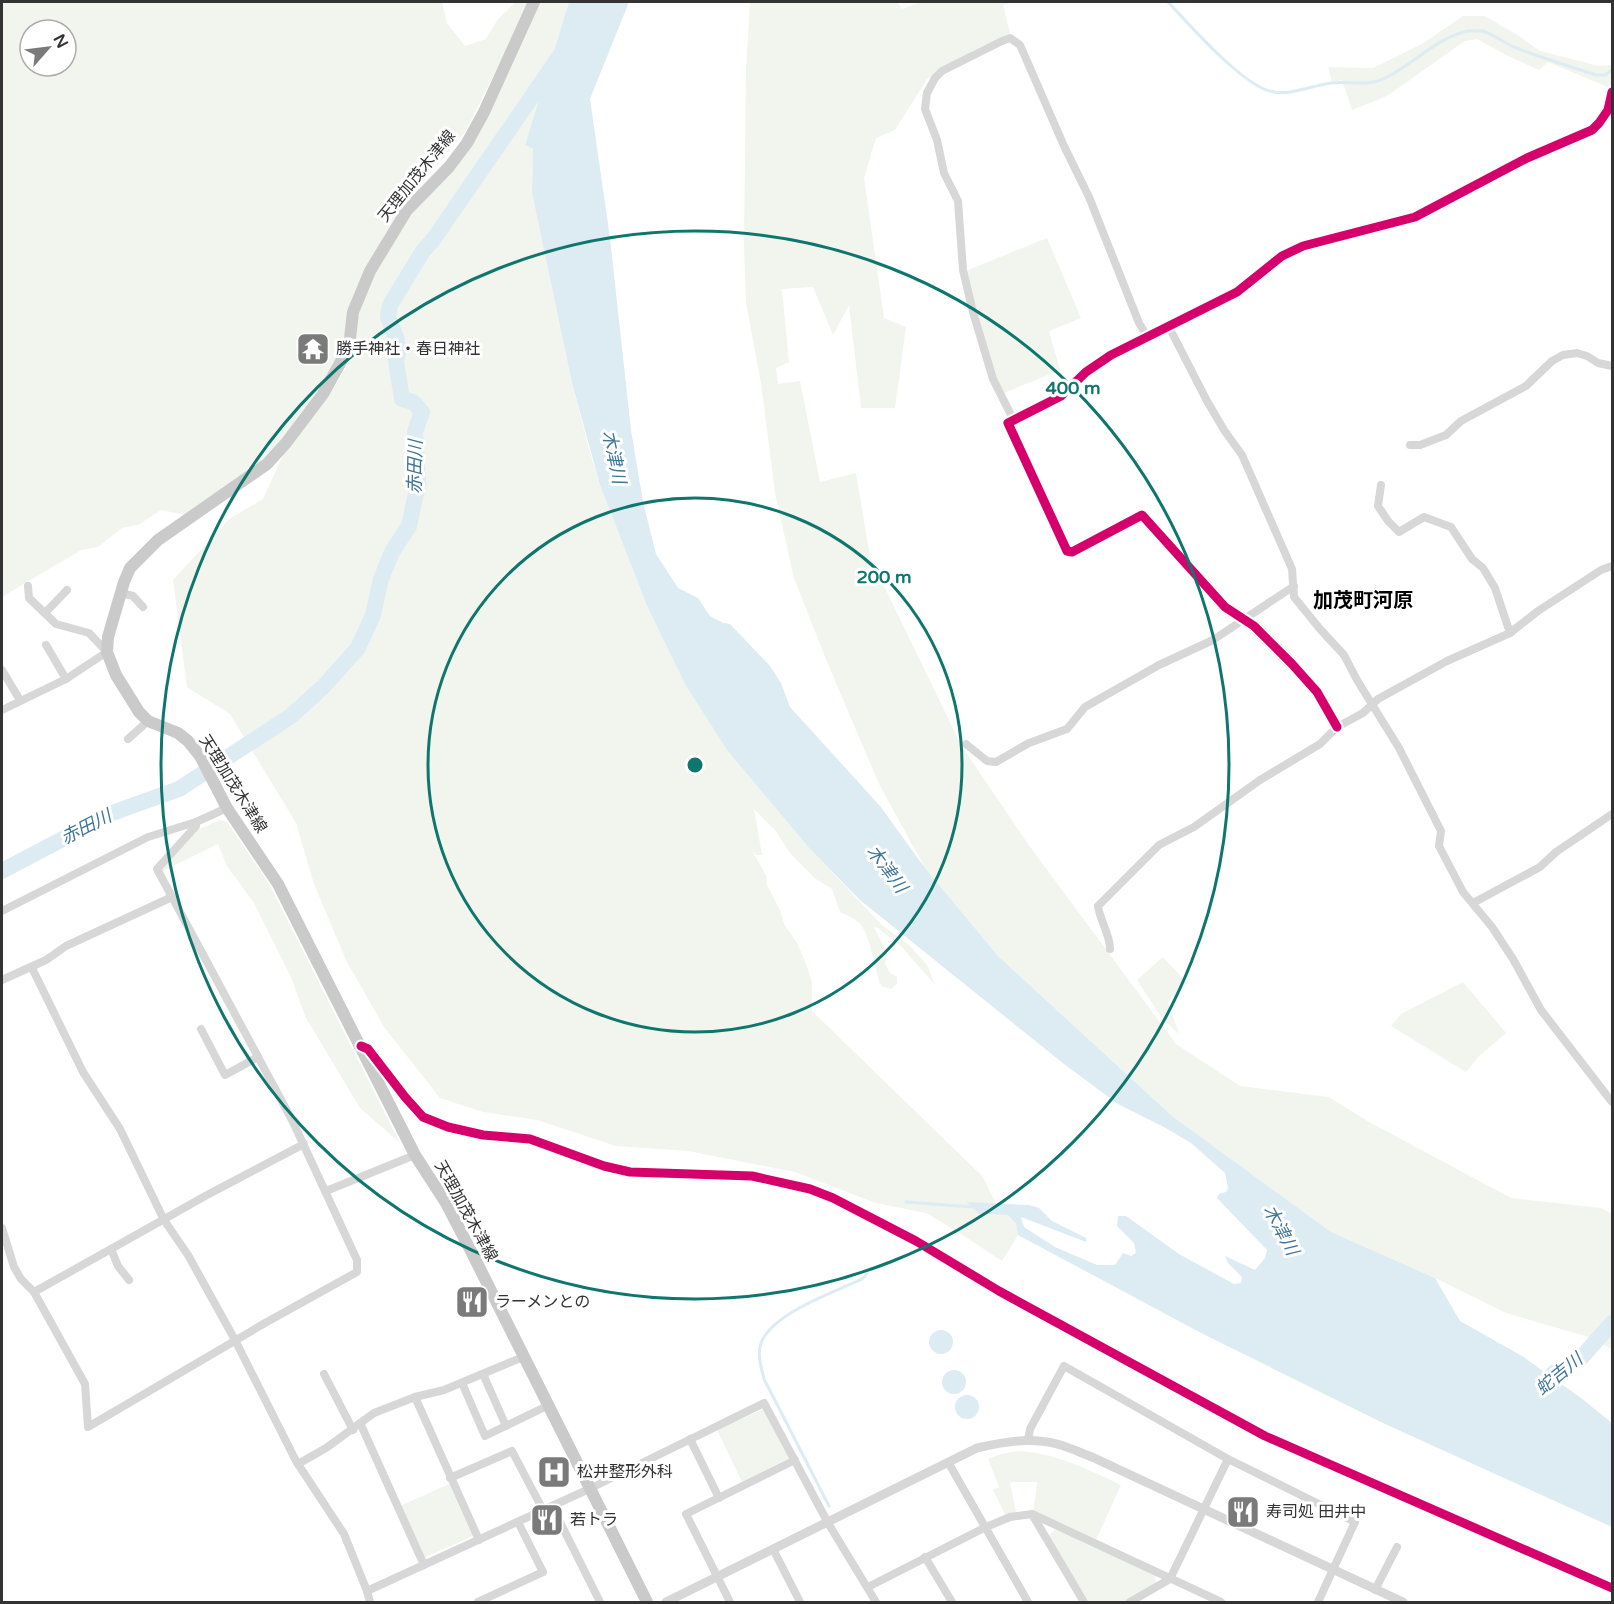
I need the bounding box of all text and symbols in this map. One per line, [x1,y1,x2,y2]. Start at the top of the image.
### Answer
north arrow [18,18,78,78]
text: N [49,31,72,52]
street label: 天理加茂木津線 [374,126,460,226]
temple icon: 勝手神社・春日神社 [295,331,331,367]
place label: 勝手神社・春日神社 [336,339,480,359]
text: 400 m [1045,377,1101,399]
water label: 木津川 [598,428,631,488]
water label: 赤田川 [404,438,427,494]
text: 200 m [856,566,912,588]
district label: 加茂町河原 [1313,589,1413,613]
street label: 天理加茂木津線 [195,731,271,837]
centre of rings [685,755,705,775]
water label: 赤田川 [57,804,117,849]
water label: 木津川 [862,841,913,899]
street label: 天理加茂木津線 [430,1157,502,1265]
water label: 木津川 [1259,1201,1304,1261]
restaurant icon: ラーメンとの [454,1284,490,1320]
place label: ラーメンとの [495,1292,590,1312]
water label: 蛇吉川 [1531,1347,1588,1400]
hospital icon: 松井整形外科 [536,1454,572,1490]
place label: 松井整形外科 [577,1462,673,1482]
restaurant icon: 寿司処 田井中 [1225,1494,1261,1530]
restaurant icon: 若トラ [529,1502,565,1538]
place label: 寿司処 田井中 [1266,1502,1366,1522]
place label: 若トラ [570,1510,618,1530]

